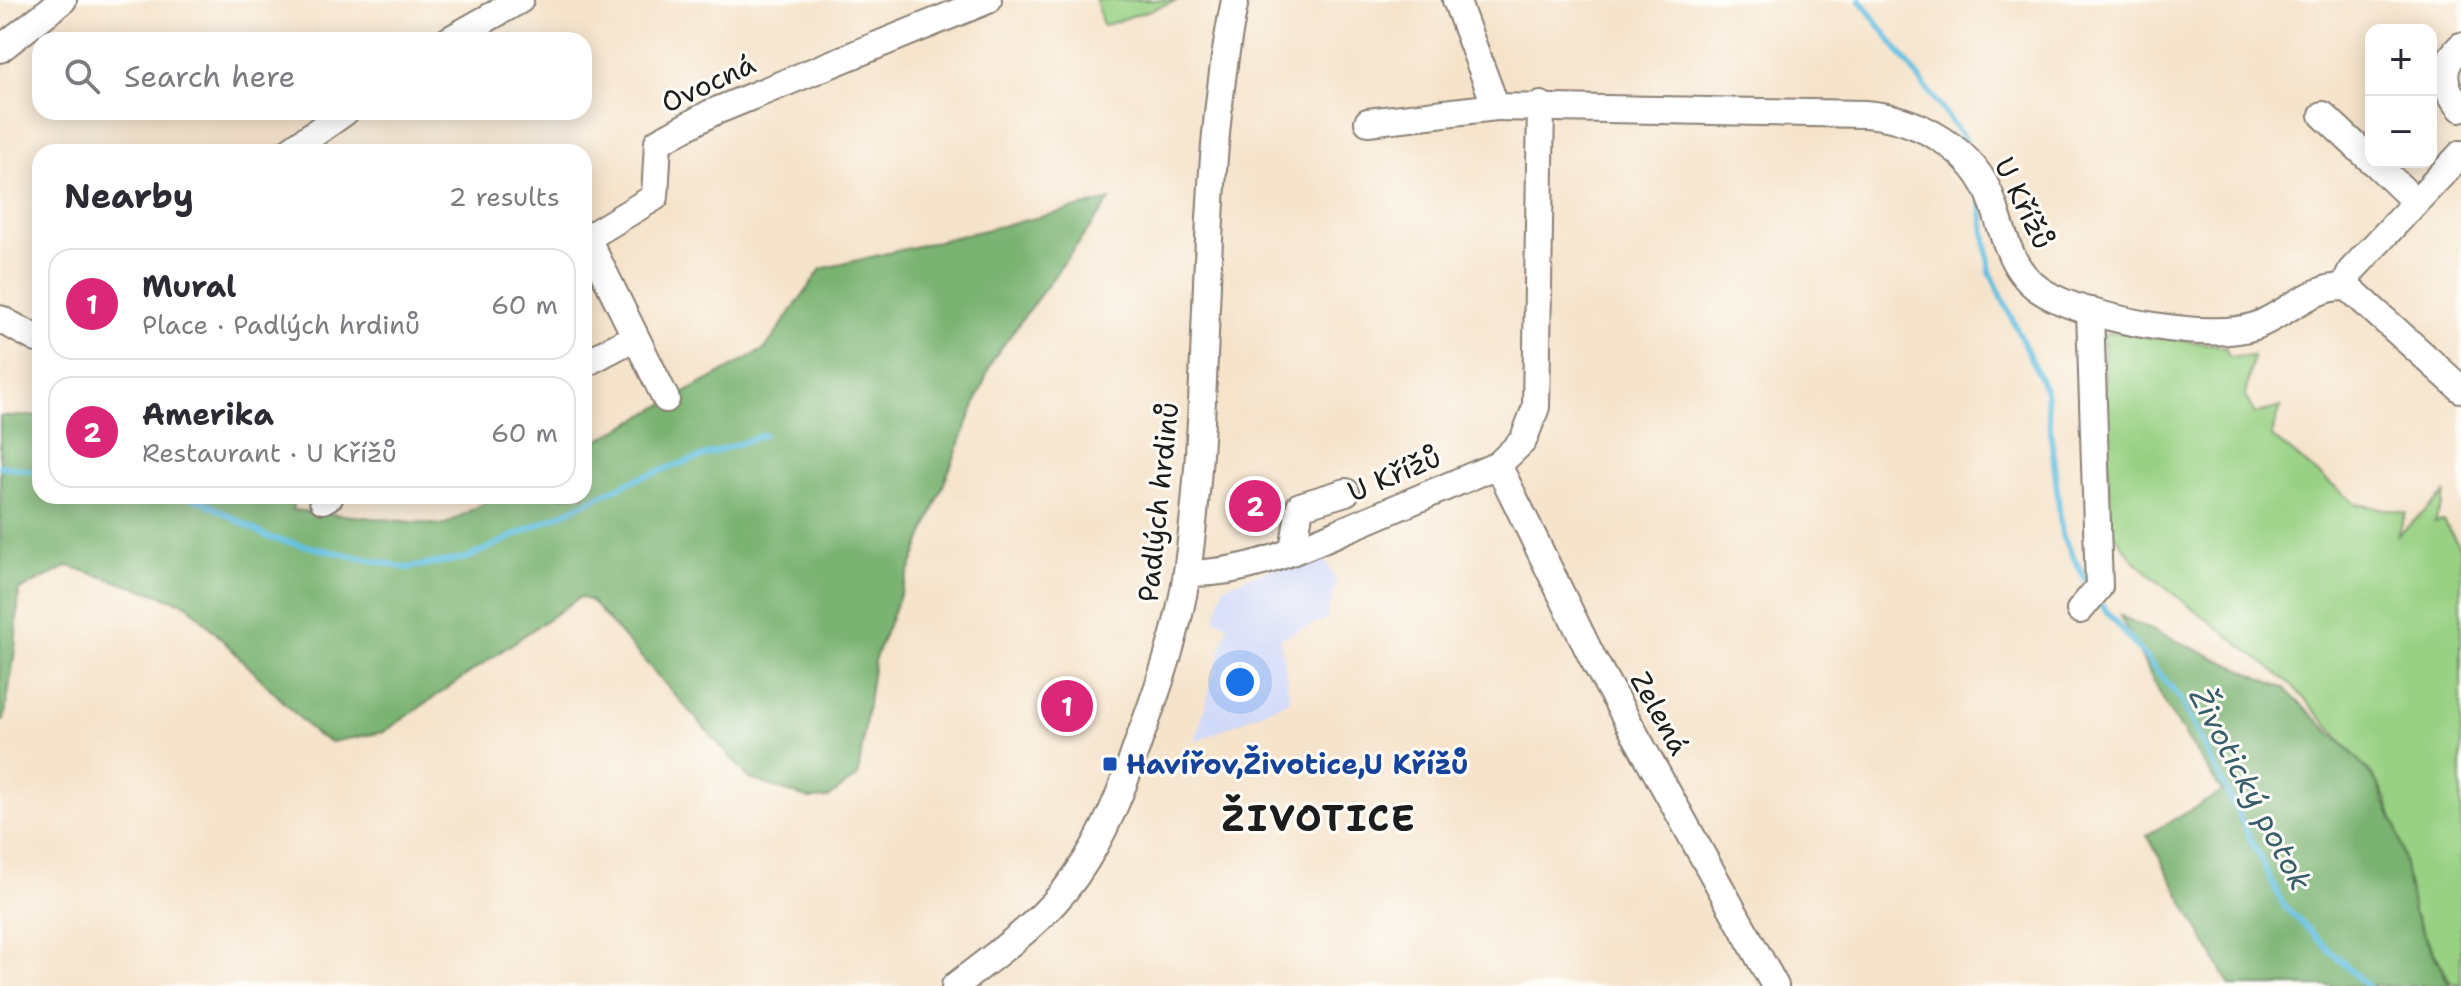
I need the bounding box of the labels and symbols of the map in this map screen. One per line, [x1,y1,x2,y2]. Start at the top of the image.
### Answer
street label: Ovocná [655,45,761,121]
street label: U Křížů [1986,151,2062,255]
street label: Padlých hrdinů [1129,400,1187,604]
street label: U Křížů [1342,437,1446,511]
pin: 2 [1229,476,1281,536]
your location [1220,662,1260,702]
street label: Zelená [1622,664,1698,762]
pin: 1 [1041,676,1093,736]
water label: Životický potok [2179,680,2321,898]
place label: Havířov,Životice,U Křížů [1126,745,1469,783]
marker: Havířov,Životice,U Křížů [1101,755,1119,773]
district label: ŽIVOTICE [1221,794,1417,843]

